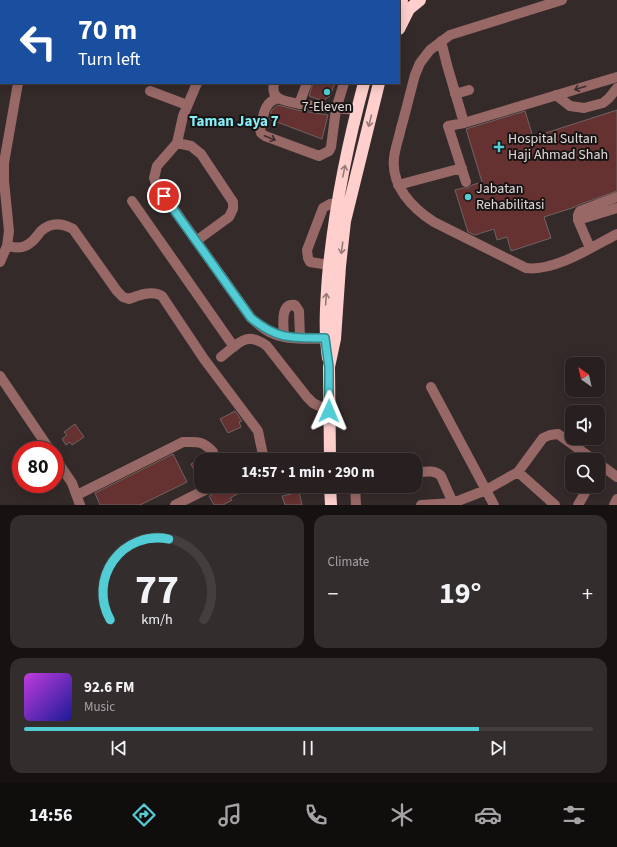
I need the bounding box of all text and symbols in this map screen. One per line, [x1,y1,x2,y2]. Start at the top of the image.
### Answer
text: 70 m [78,10,137,50]
icon: left [12,16,64,68]
text: Turn left [78,47,140,72]
one-way arrow [573,85,586,92]
marker: 7-Eleven [322,87,332,97]
place label: 7-Eleven [302,97,352,117]
district label: Taman Jaya 7 [189,111,279,132]
one-way arrow [365,114,373,127]
place label: Hospital Sultan Haji Ahmad Shah [508,129,608,165]
one-way arrow [263,134,275,142]
marker: Hospital Sultan Haji Ahmad Shah [493,141,505,153]
one-way arrow [341,165,349,178]
pin [147,179,181,213]
place label: Jabatan Rehabilitasi [476,179,544,215]
icon: arrive [153,185,175,207]
marker: Jabatan Rehabilitasi [463,192,473,202]
one-way arrow [338,241,346,254]
one-way arrow [323,293,330,306]
north arrow [565,357,605,397]
map controls [565,357,605,493]
position arrow [308,390,350,432]
button: sound [565,405,605,445]
speed limit sign: 80 [12,441,64,493]
button: search [565,453,605,493]
text: 14:57 · 1 min · 290 m [241,462,375,483]
text: Climate [328,553,369,571]
text: 77 [135,559,179,619]
text: 19° [439,572,482,615]
text: − [328,578,338,610]
text: + [582,578,593,610]
text: km/h [141,608,173,629]
text: 92.6 FM [84,677,135,698]
text: Music [84,698,115,716]
icon: previous [108,737,130,759]
icon: pause [297,737,319,759]
icon: next [487,737,509,759]
icon: directions [130,801,158,829]
icon: music [216,801,244,829]
icon: phone [302,801,330,829]
icon: climate [388,801,416,829]
icon: car [474,801,502,829]
icon: filters [560,801,588,829]
text: 14:56 [29,803,72,828]

